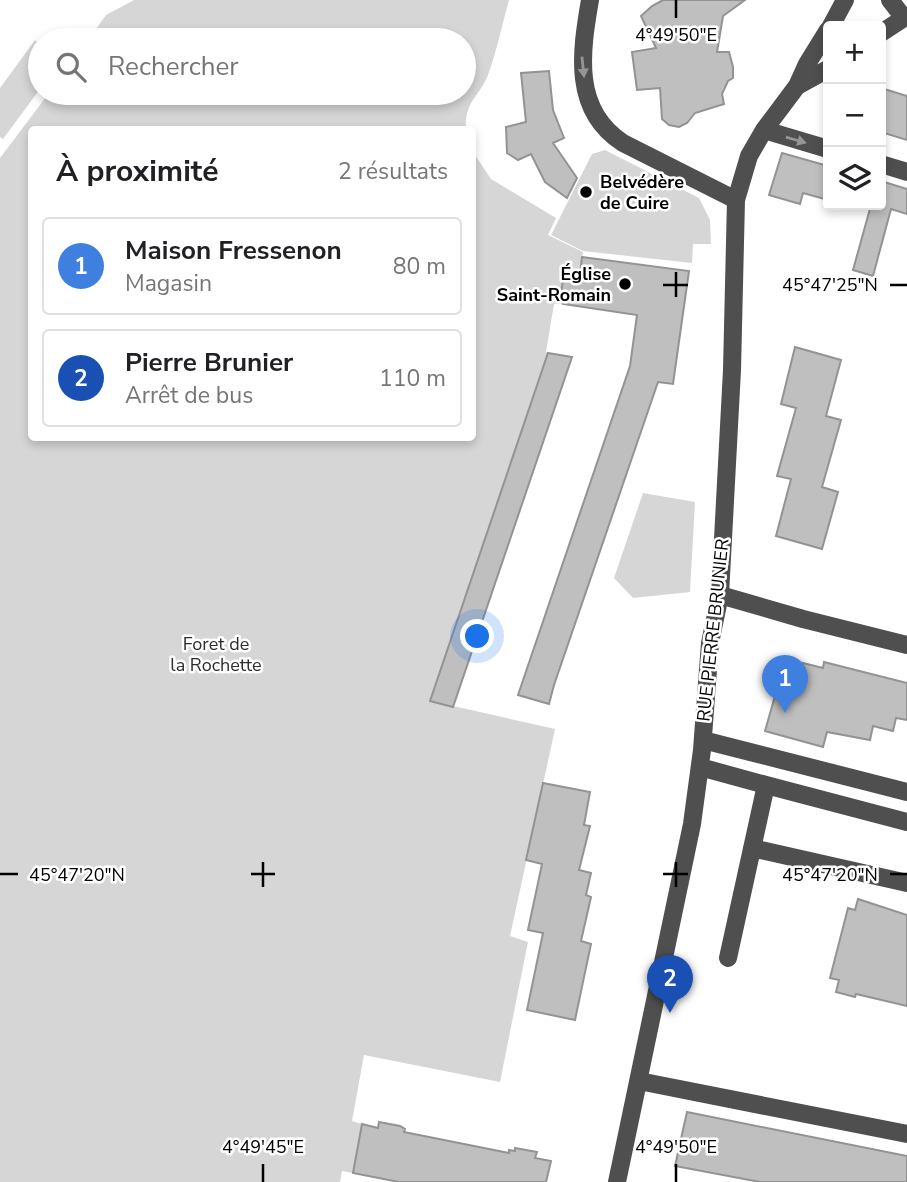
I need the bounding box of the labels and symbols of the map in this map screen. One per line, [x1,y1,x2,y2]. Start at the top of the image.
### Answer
text: 4°49'50"E [635,23,717,47]
one-way arrow [578,57,589,79]
one-way arrow [786,135,807,145]
place label: Belvédère de Cuire [600,170,684,215]
marker: Belvédère de Cuire [578,184,594,200]
place label: Église Saint-Romain [497,262,611,307]
text: 45°47'25"N [782,273,878,297]
marker: Église Saint-Romain [617,276,633,292]
street label: RUE PIERRE BRUNIER [691,537,735,723]
your location [460,619,494,653]
park label: Foret de la Rochette [170,632,262,677]
pin: 1 [762,655,808,713]
text: 45°47'20"N [29,863,125,887]
text: 45°47'20"N [782,863,878,887]
pin: 2 [647,955,693,1013]
text: 4°49'45"E [222,1135,304,1159]
text: 4°49'50"E [635,1135,717,1159]

